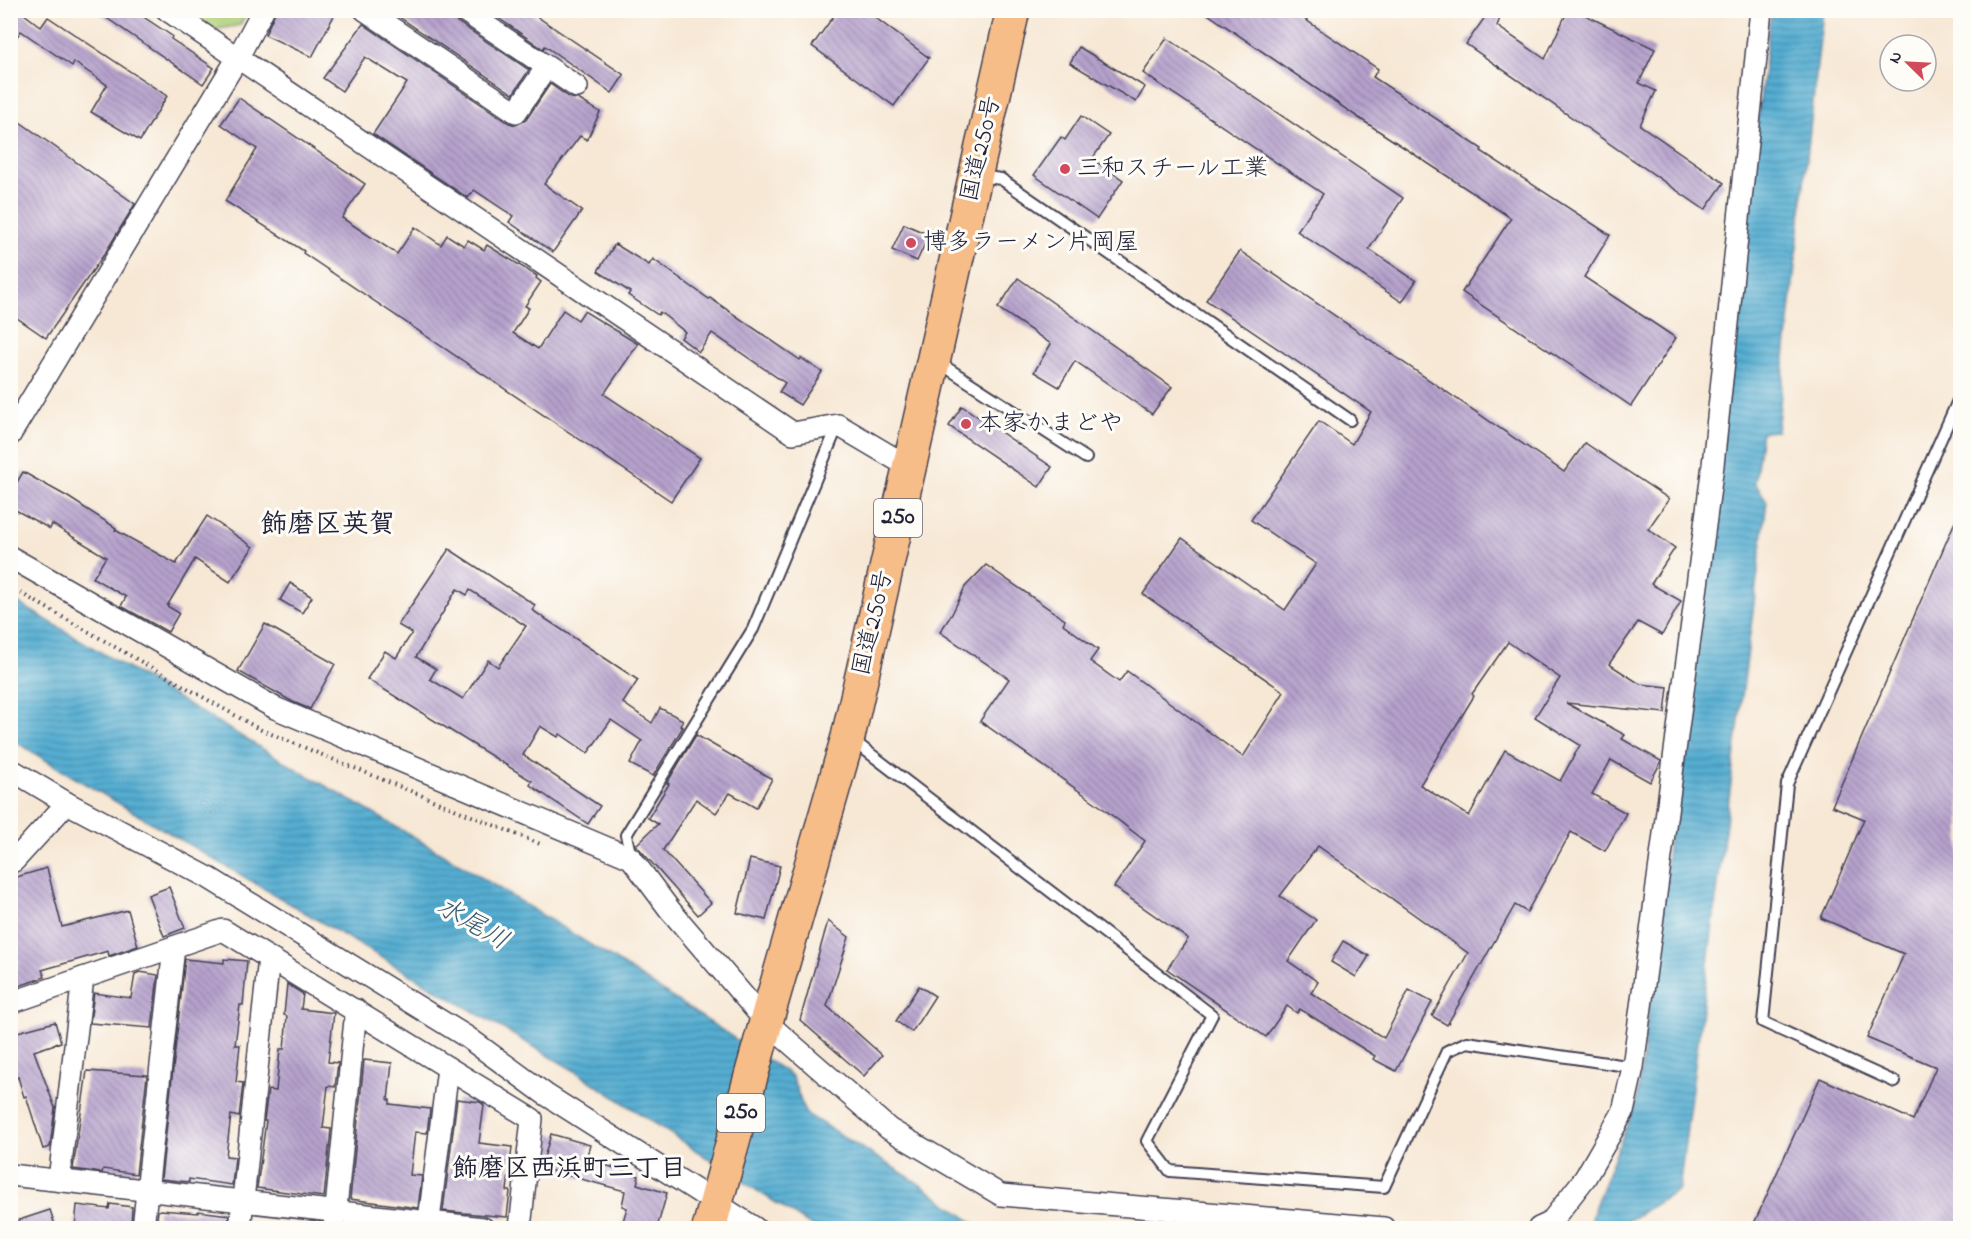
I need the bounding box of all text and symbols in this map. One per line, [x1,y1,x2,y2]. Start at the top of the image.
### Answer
north arrow [1878,33,1938,93]
text: N [1883,48,1909,68]
street label: 国道250号 [953,92,1011,206]
place label: 三和スチール工業 [1077,152,1268,187]
marker: 三和スチール工業 [1058,162,1072,176]
place label: 博多ラーメン片岡屋 [923,226,1139,261]
marker: 博多ラーメン片岡屋 [904,236,918,250]
place label: 本家かまどや [978,407,1123,442]
marker: 本家かまどや [959,417,973,431]
road number: 250 [874,499,922,537]
district label: 飾磨区英賀 [261,506,396,545]
street label: 国道250号 [845,566,903,680]
water label: 水尾川 [429,889,515,961]
road number: 250 [717,1094,765,1132]
district label: 飾磨区西浜町三丁目 [452,1151,686,1189]

